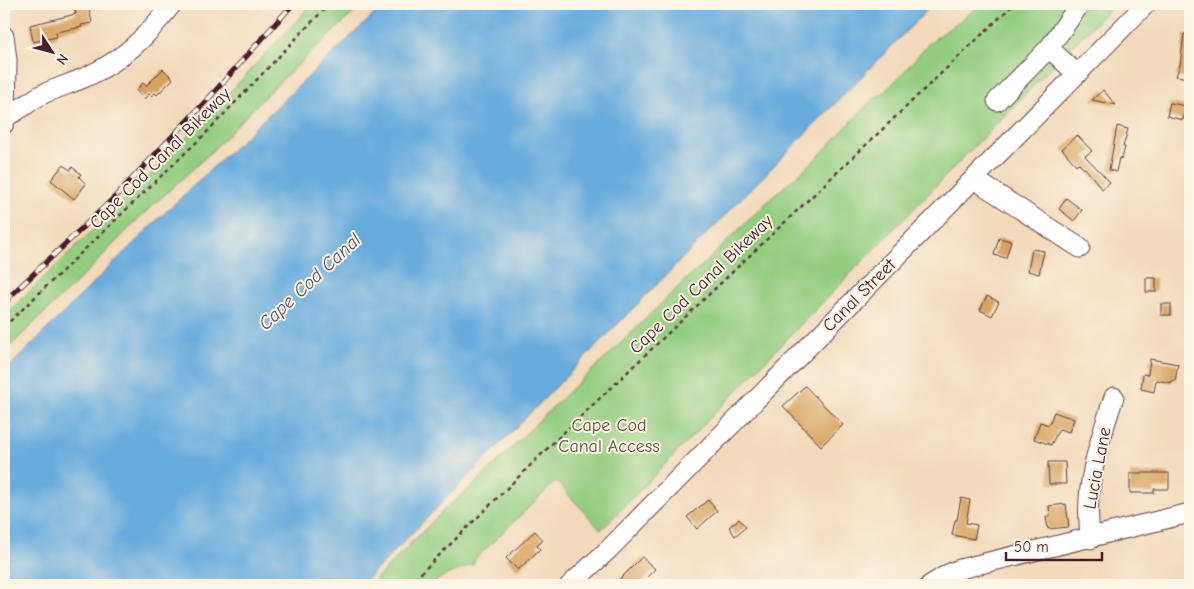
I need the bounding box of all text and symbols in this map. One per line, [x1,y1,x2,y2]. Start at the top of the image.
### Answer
north arrow [28,28,78,78]
text: N [53,51,72,68]
street label: Cape Cod Canal Bikeway [85,83,236,233]
street label: Cape Cod Canal Bikeway [625,210,778,358]
water label: Cape Cod Canal [254,228,366,335]
street label: Canal Street [818,254,901,336]
park label: Cape Cod Canal Access [558,415,660,457]
street label: Lucia Lane [1079,425,1116,511]
scale bar [1006,529,1103,561]
text: 50 m [1014,538,1049,556]

